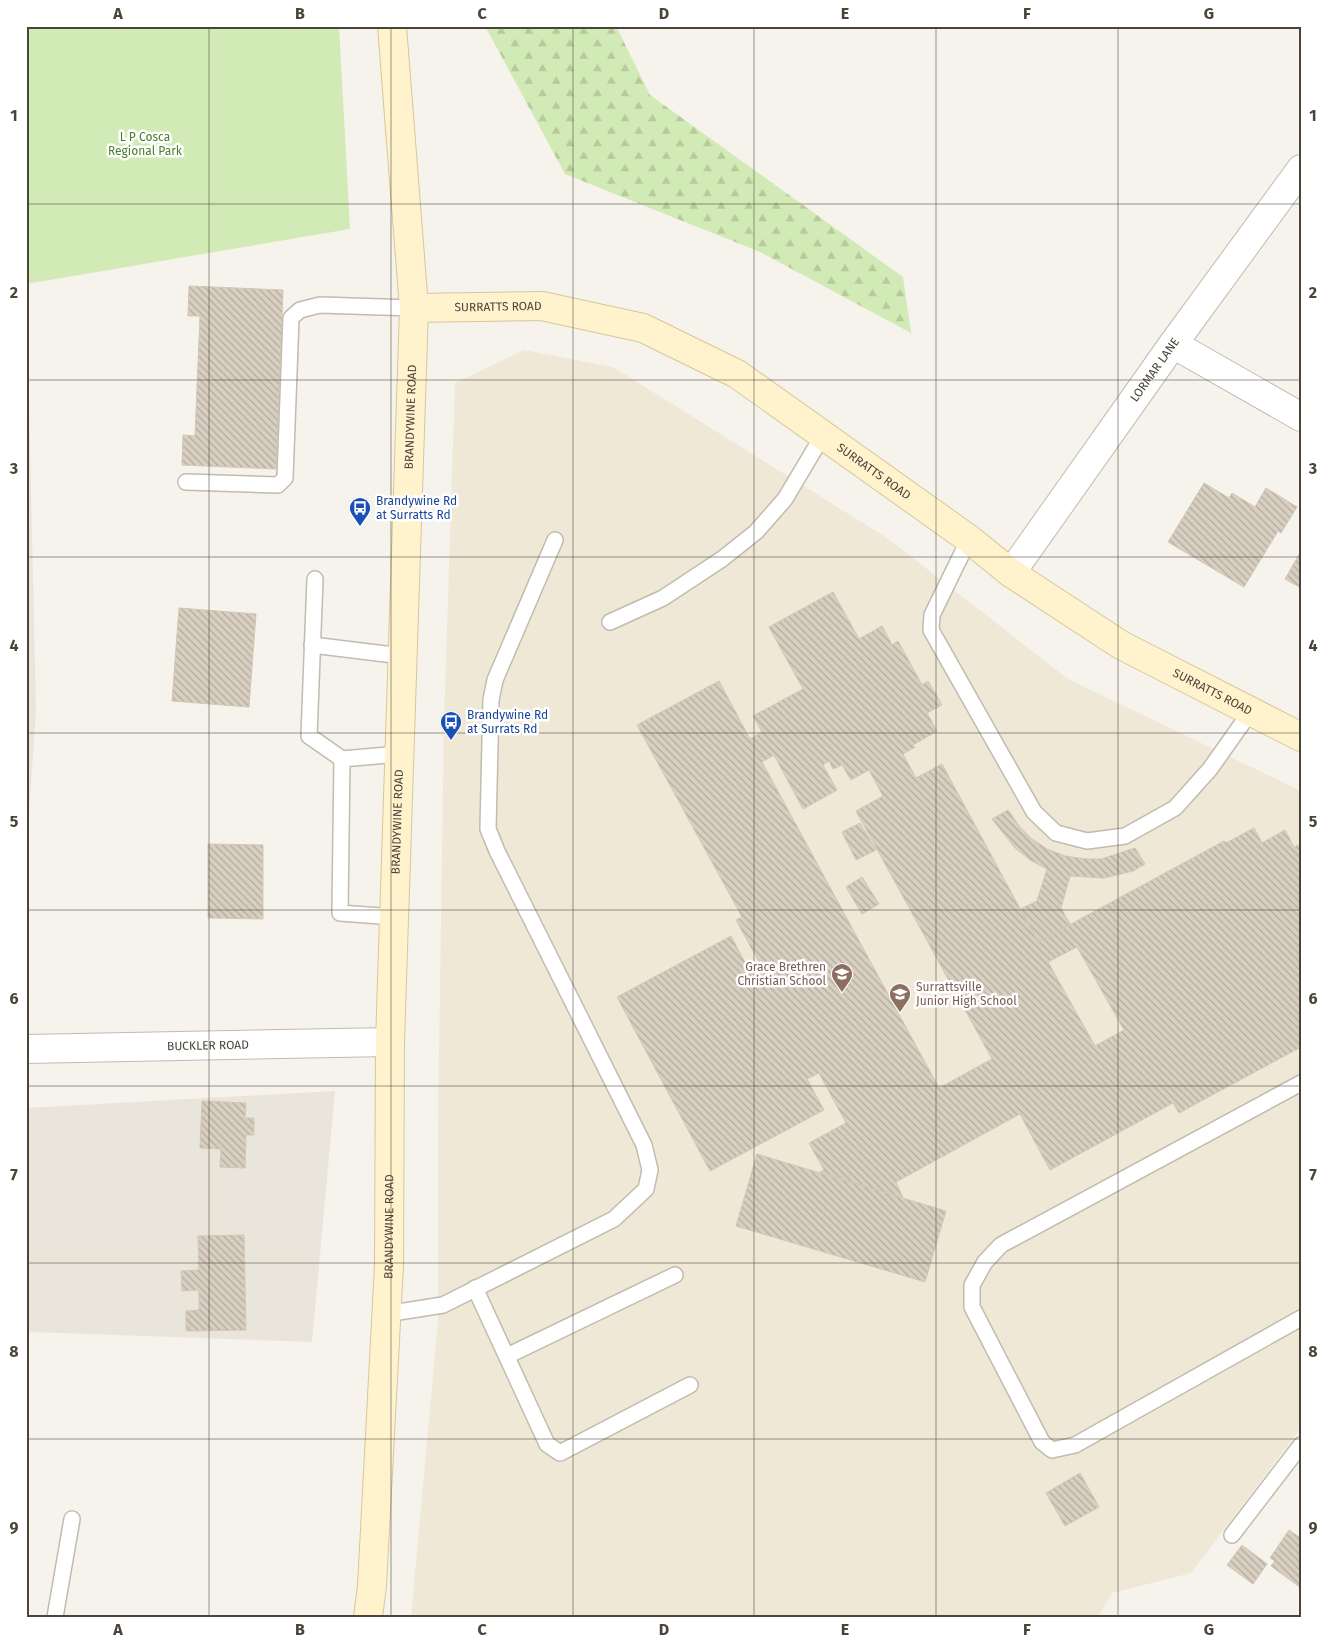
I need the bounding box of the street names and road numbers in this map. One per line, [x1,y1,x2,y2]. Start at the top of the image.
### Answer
street label: SURRATTS ROAD [454,299,542,314]
street label: LORMAR LANE [1127,335,1182,404]
street label: BRANDYWINE ROAD [402,364,419,470]
street label: SURRATTS ROAD [834,440,914,502]
street label: SURRATTS ROAD [1170,666,1255,718]
street label: BRANDYWINE ROAD [388,769,406,874]
street label: BUCKLER ROAD [167,1038,249,1053]
street label: BRANDYWINE ROAD [381,1174,396,1279]

